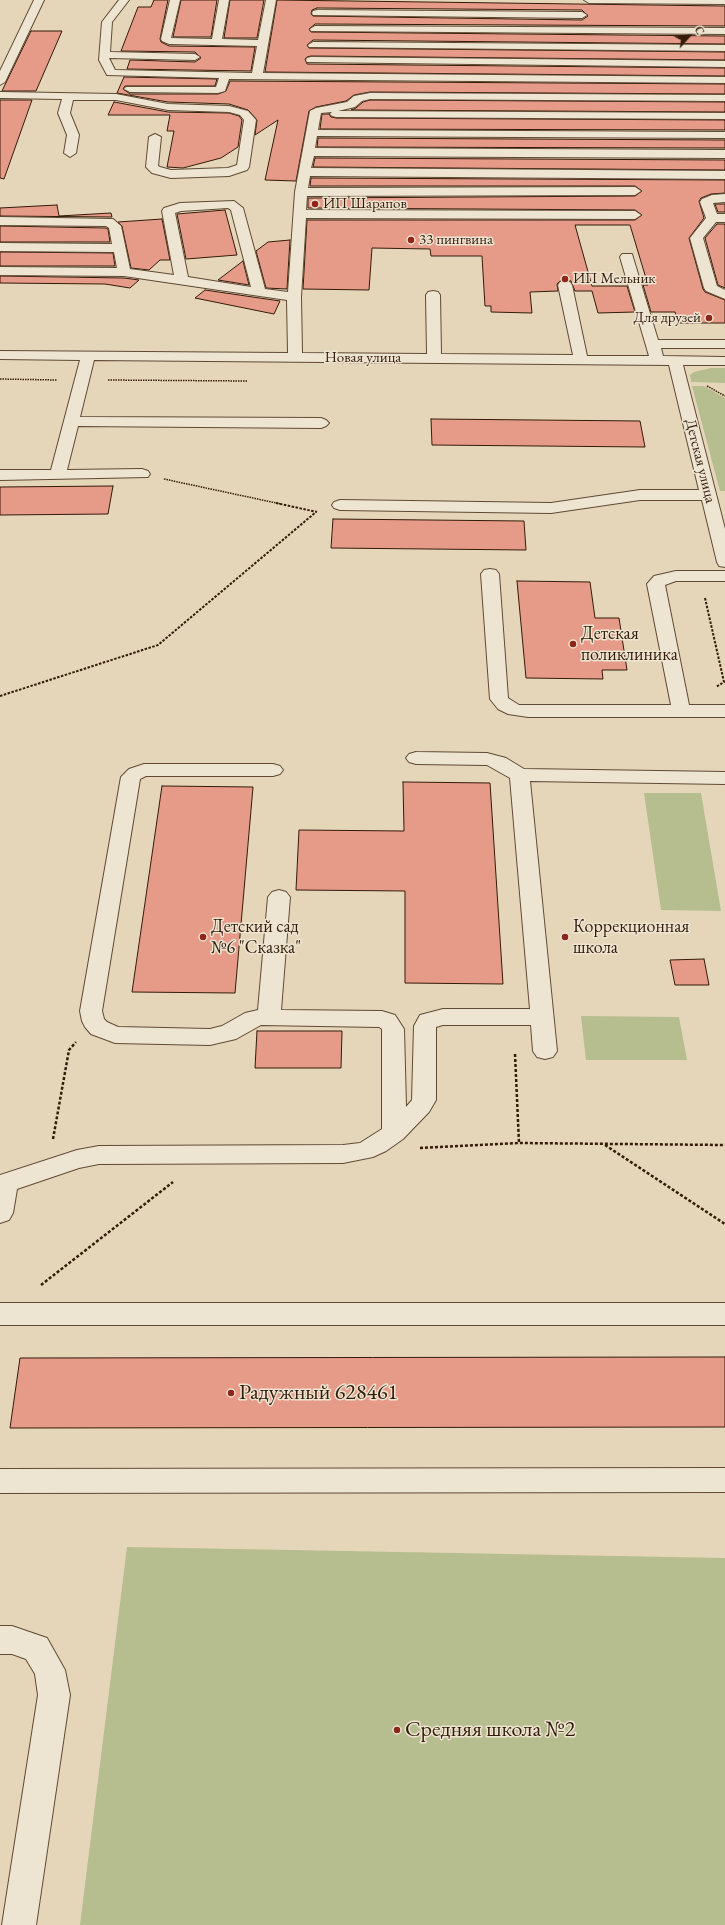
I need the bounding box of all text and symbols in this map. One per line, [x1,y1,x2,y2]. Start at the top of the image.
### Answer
north arrow [669,16,709,56]
text: С [692,24,708,37]
place label: ИП Шарапов [323,195,407,213]
marker: ИП Шарапов [310,199,320,209]
place label: 33 пингвина [419,231,493,249]
marker: 33 пингвина [406,235,416,245]
place label: ИП Мельник [573,270,655,288]
marker: ИП Мельник [560,274,570,284]
place label: Для друзей [633,309,701,327]
marker: Для друзей [704,313,714,323]
street label: Новая улица [325,349,401,367]
street label: Детская улица [681,417,719,505]
place label: Детская поликлиника [581,623,678,666]
marker: Детская поликлиника [568,639,578,649]
place label: Детский сад №6 "Сказка" [211,916,301,958]
place label: Коррекционная школа [573,916,689,958]
marker: Детский сад №6 "Сказка" [198,932,208,942]
marker: Коррекционная школа [560,932,570,942]
place label: Радужный 628461 [239,1380,398,1406]
marker: Радужный 628461 [226,1388,236,1398]
place label: Средняя школа №2 [405,1717,575,1743]
marker: Средняя школа №2 [392,1725,402,1735]

